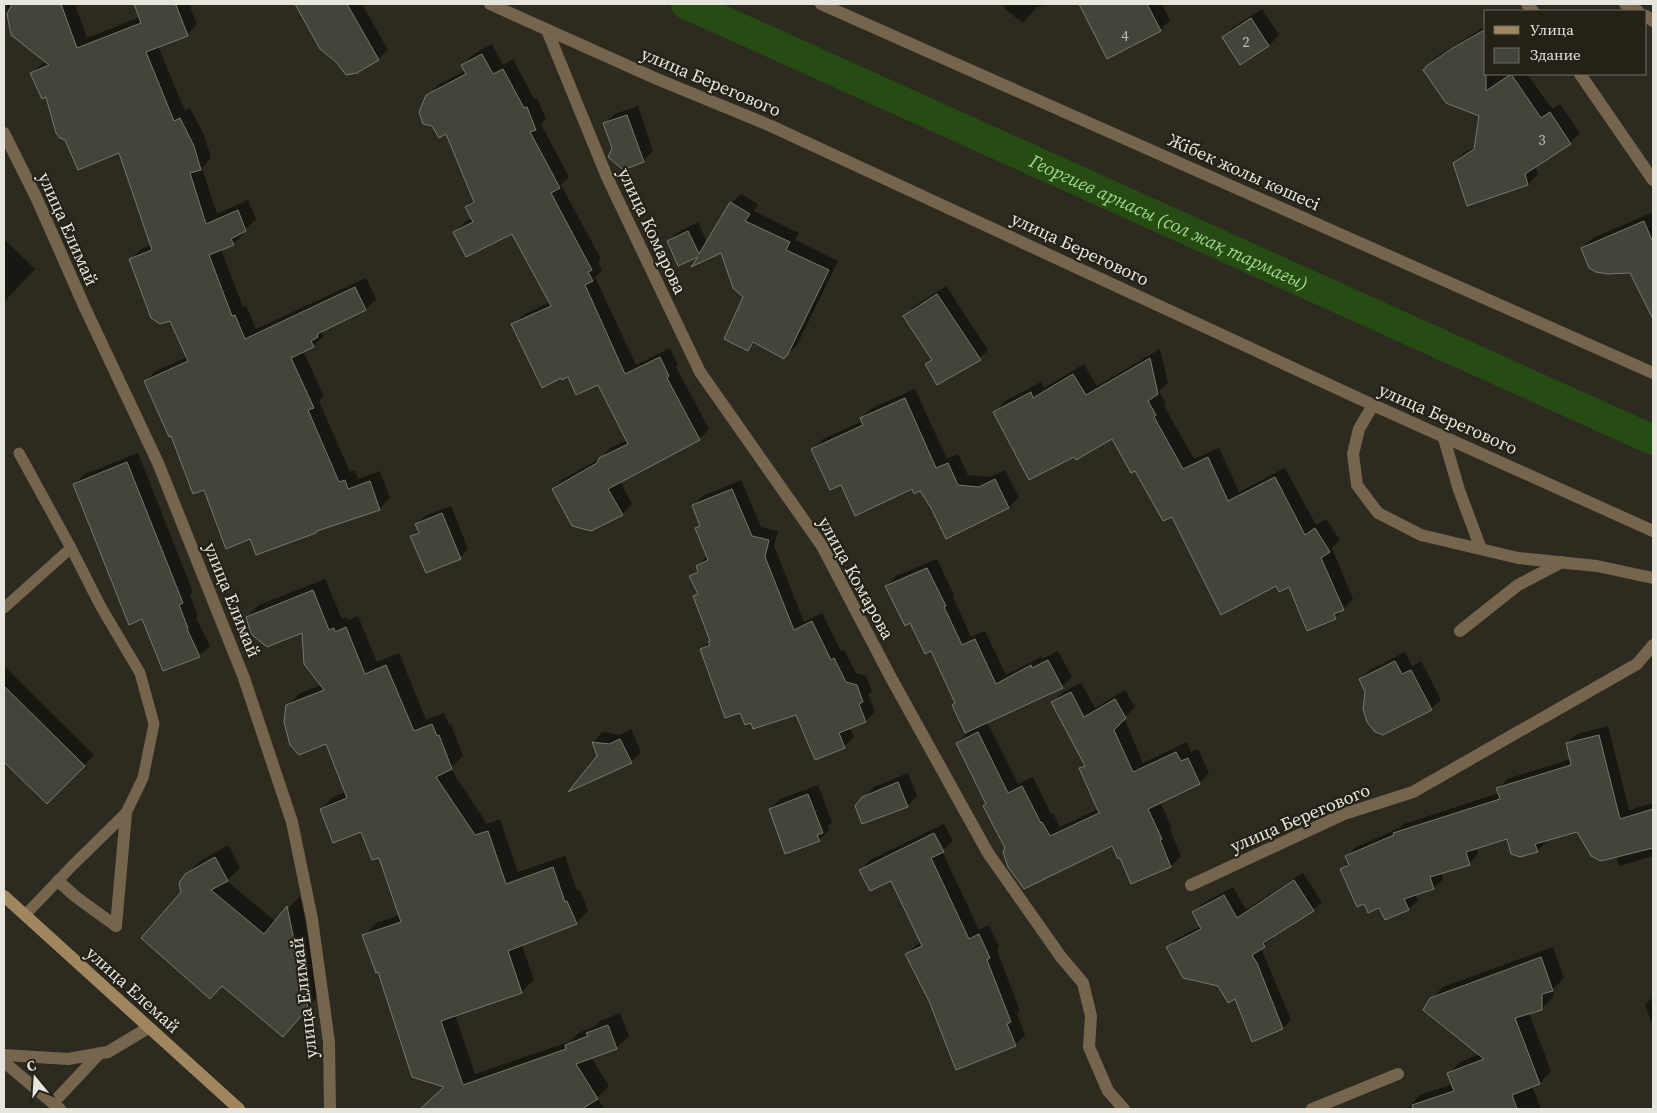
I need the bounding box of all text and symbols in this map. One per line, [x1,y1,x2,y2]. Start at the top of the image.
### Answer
legend [1484,10,1647,75]
text: Улица [1530,19,1574,40]
house number: 4 [1121,25,1129,46]
house number: 2 [1242,31,1250,52]
street label: улица Берегового [637,41,785,122]
text: Здание [1530,44,1581,65]
street label: Жібек жолы көшесі [1164,127,1324,216]
house number: 3 [1538,129,1546,150]
water label: Георгиев арнасы (сол жақ тармағы) [1025,147,1313,296]
street label: улица Комарова [612,163,693,299]
street label: улица Елимай [32,168,105,289]
street label: улица Берегового [1007,206,1153,292]
street label: улица Берегового [1375,377,1522,460]
street label: улица Комарова [812,512,901,644]
street label: улица Елимай [198,539,267,661]
street label: улица Берегового [1226,777,1374,858]
street label: улица Елимай [284,936,323,1060]
street label: улица Елемай [81,940,186,1039]
north arrow [10,1053,60,1103]
text: С [24,1055,38,1076]

